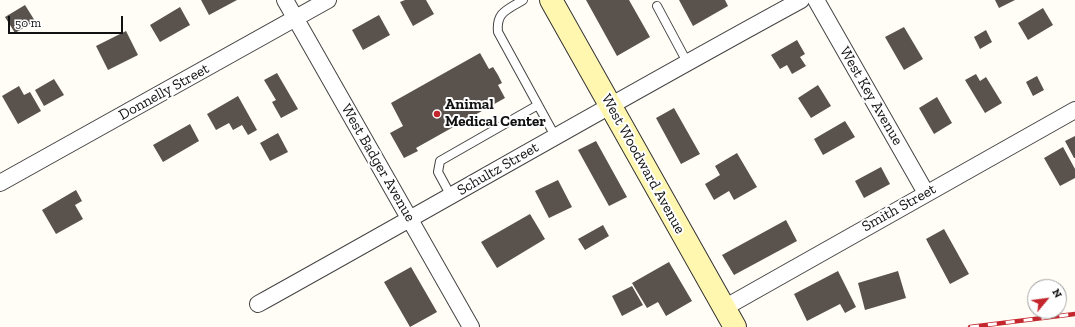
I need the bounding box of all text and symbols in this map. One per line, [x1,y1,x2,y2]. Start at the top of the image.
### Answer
scale bar [10,8,125,34]
text: 50 m [15,16,41,30]
street label: West Key Avenue [836,44,906,148]
street label: Donnelly Street [116,60,212,124]
street label: West Woodward Avenue [597,91,689,237]
place label: Animal Medical Center [445,96,546,131]
street label: West Badger Avenue [337,101,419,225]
marker: Animal Medical Center [432,109,442,119]
street label: Schultz Street [454,138,542,200]
street label: Smith Street [859,180,939,236]
north arrow [1027,279,1067,319]
text: N [1049,287,1065,300]

